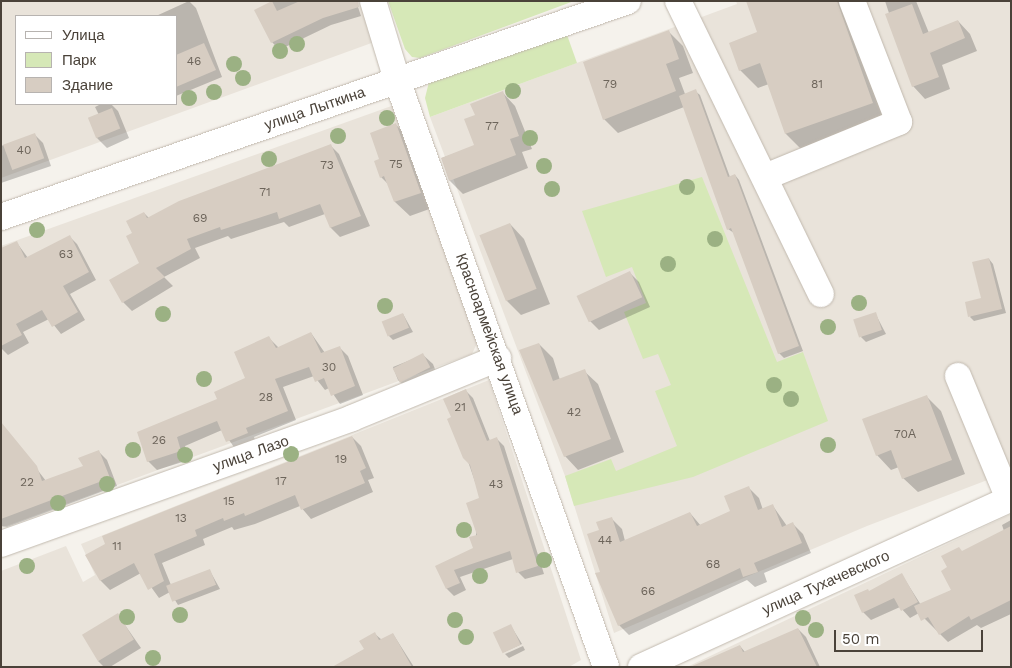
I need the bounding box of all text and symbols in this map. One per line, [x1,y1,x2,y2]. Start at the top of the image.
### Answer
legend [15,15,178,105]
text: Улица [62,26,105,44]
text: Парк [62,51,96,69]
house number: 46 [187,55,201,69]
text: Здание [62,76,113,94]
house number: 79 [603,78,617,92]
house number: 81 [811,78,823,92]
street label: улица Лыткина [262,83,368,135]
house number: 77 [485,120,499,134]
house number: 40 [17,144,31,158]
house number: 75 [389,158,403,172]
house number: 73 [320,159,334,173]
house number: 71 [259,186,271,200]
house number: 69 [193,212,207,226]
house number: 63 [59,248,73,262]
street label: Красноармейская улица [451,251,527,417]
house number: 30 [322,361,336,375]
house number: 28 [259,391,273,405]
house number: 21 [454,401,466,415]
house number: 42 [567,406,581,420]
house number: 70А [894,428,916,442]
street label: улица Лазо [211,432,291,476]
house number: 26 [152,434,166,448]
house number: 19 [335,453,347,467]
house number: 17 [275,475,287,489]
house number: 22 [20,476,34,490]
house number: 43 [489,478,503,492]
house number: 15 [223,495,235,509]
house number: 13 [175,512,187,526]
house number: 44 [598,534,612,548]
house number: 11 [112,540,122,554]
street label: улица Тухачевского [760,547,892,619]
house number: 68 [706,558,720,572]
house number: 66 [641,585,655,599]
scale bar [837,620,986,652]
text: 50 m [842,630,879,648]

